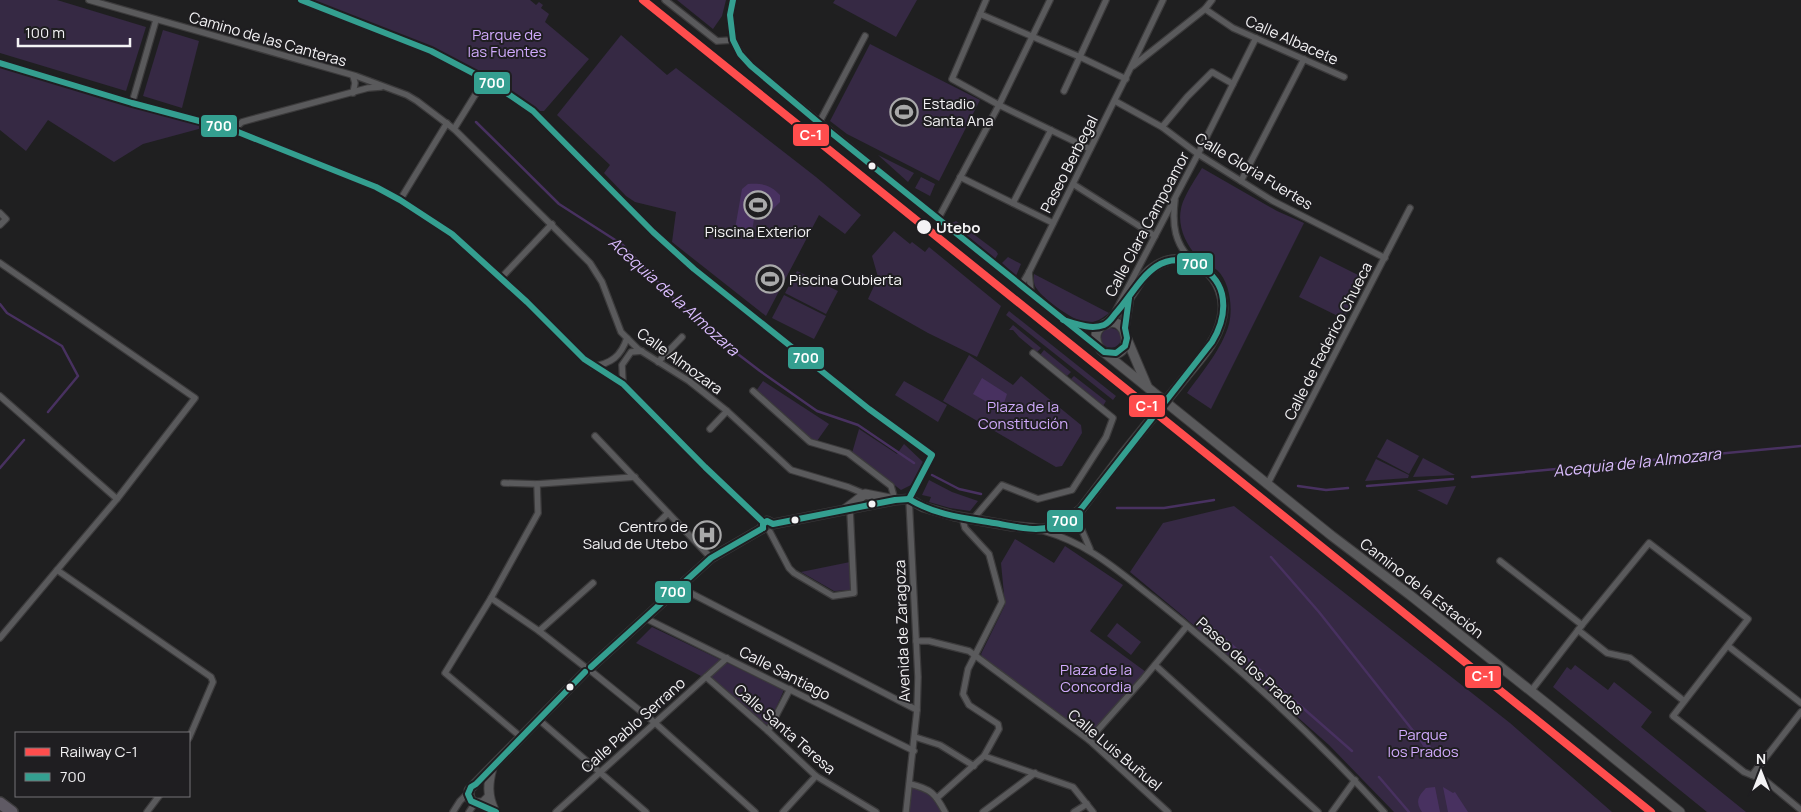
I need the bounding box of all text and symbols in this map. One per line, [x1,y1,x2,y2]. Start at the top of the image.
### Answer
street label: Camino de las Canteras [187,6,349,72]
street label: Calle Albacete [1242,10,1342,70]
scale bar [18,15,130,47]
text: 100 m [25,22,65,43]
park label: Parque de las Fuentes [468,24,547,62]
line badge: 700 [473,71,511,95]
text: 700 [479,73,505,92]
place label: Estadio Santa Ana [923,93,994,131]
sports icon: Estadio Santa Ana [889,97,919,127]
street label: Paseo Berbegal [1035,111,1103,217]
line badge: 700 [200,114,238,138]
text: 700 [206,116,232,135]
line badge: C-1 [792,123,830,147]
text: C-1 [800,125,822,144]
street label: Calle Gloria Fuertes [1191,127,1317,215]
street label: Calle Clara Campoamor [1100,147,1194,300]
unlabelled marker [867,161,877,171]
sports icon: Piscina Exterior [743,190,773,220]
place label: Utebo [936,217,980,238]
marker: Utebo [915,218,933,236]
place label: Piscina Exterior [705,221,812,242]
water label: Acequia de la Almozara [604,231,745,361]
line badge: 700 [1176,252,1214,276]
text: 700 [1182,254,1208,273]
street label: Calle de Federico Chueca [1279,258,1377,424]
sports icon: Piscina Cubierta [755,264,785,294]
place label: Piscina Cubierta [789,269,902,290]
street label: Calle Almozara [633,323,727,399]
line badge: 700 [787,346,825,370]
text: 700 [793,348,819,367]
line badge: C-1 [1128,394,1166,418]
park label: Plaza de la Constitución [978,396,1068,434]
text: C-1 [1136,396,1158,415]
water label: Acequia de la Almozara [1552,442,1723,482]
unlabelled marker [867,499,877,509]
line badge: 700 [1046,509,1084,533]
text: 700 [1052,511,1078,530]
unlabelled marker [790,515,800,525]
place label: Centro de Salud de Utebo [583,516,688,554]
hospital icon: Centro de Salud de Utebo [692,520,722,550]
street label: Camino de la Estación [1356,533,1488,643]
street label: Avenida de Zaragoza [889,560,915,702]
line badge: 700 [654,580,692,604]
text: 700 [660,582,686,601]
street label: Paseo de los Prados [1192,612,1308,720]
street label: Calle Santiago [736,641,834,705]
park label: Plaza de la Concordia [1060,659,1132,697]
line badge: C-1 [1464,665,1502,689]
text: C-1 [1472,666,1494,685]
street label: Calle Pablo Serrano [576,672,690,778]
street label: Calle Santa Teresa [730,679,840,779]
unlabelled marker [565,682,575,692]
street label: Calle Luis Buñuel [1063,704,1167,796]
park label: Parque los Prados [1387,724,1459,762]
legend [15,732,190,797]
text: Railway C-1 [60,741,138,762]
north arrow [1736,747,1786,797]
text: N [1756,749,1766,768]
text: 700 [60,766,86,787]

